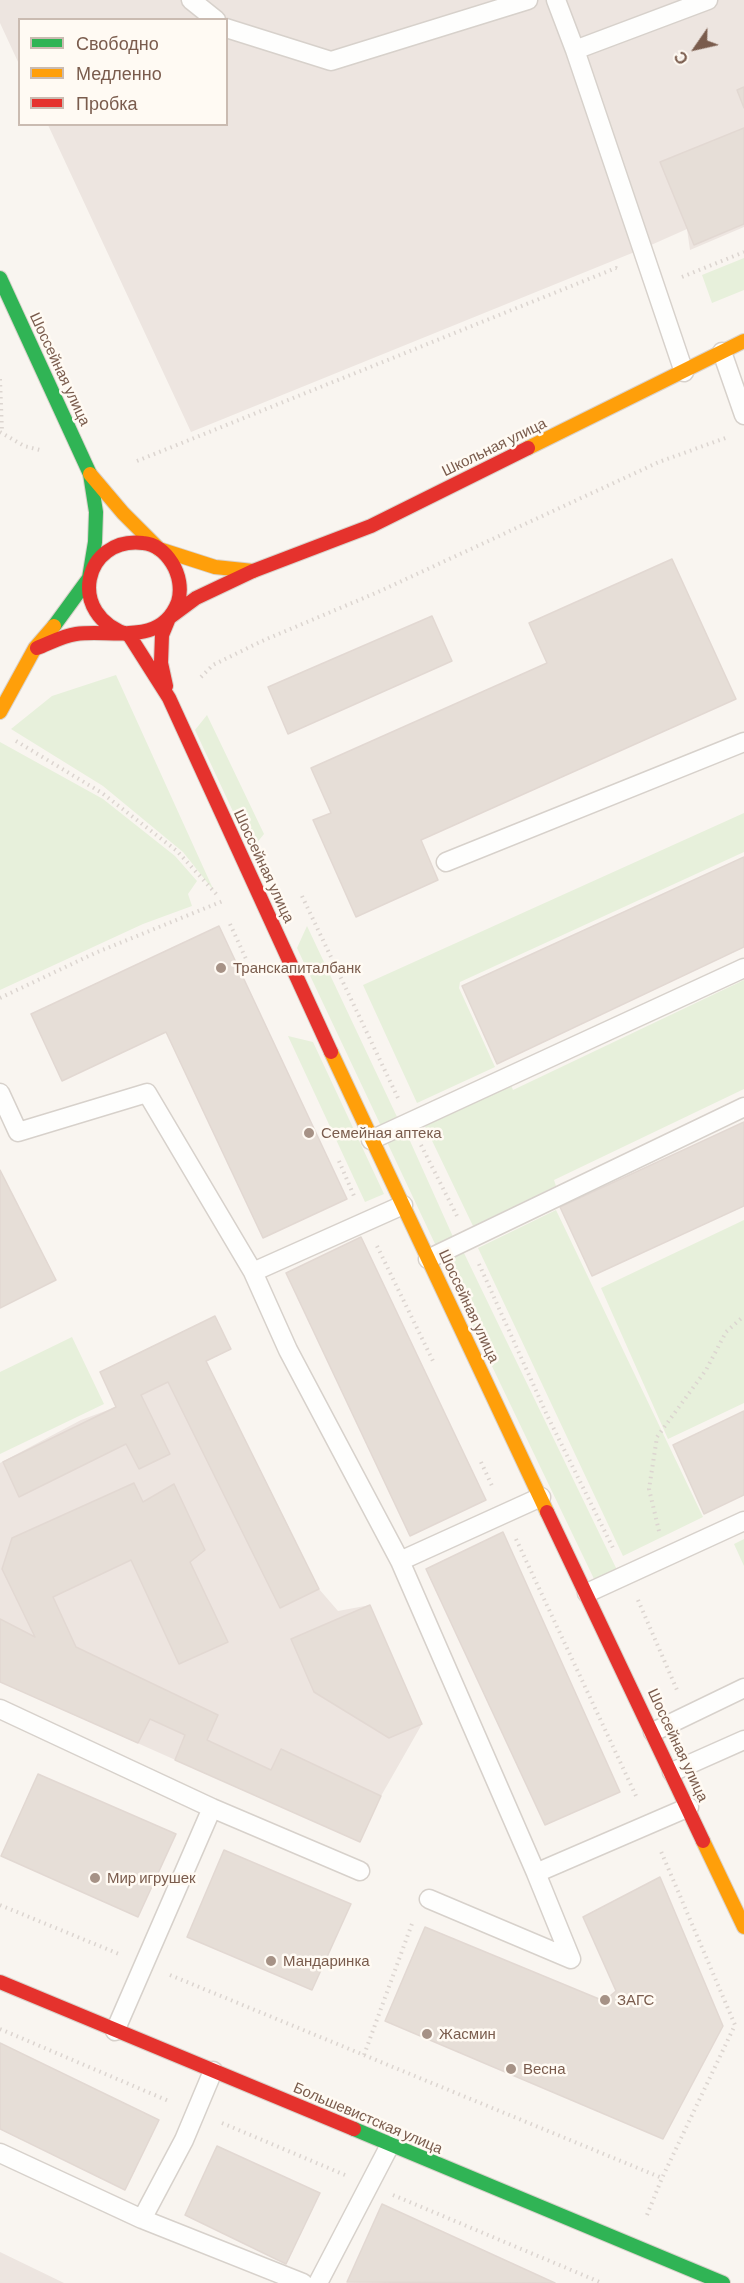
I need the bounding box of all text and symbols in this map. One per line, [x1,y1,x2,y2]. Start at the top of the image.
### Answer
legend [18,18,228,126]
north arrow [666,18,726,78]
text: Свободно [76,32,159,54]
text: С [670,48,692,68]
text: Медленно [76,62,162,84]
text: Пробка [76,92,138,114]
street label: Шоссейная улица [26,310,94,428]
street label: Школьная улица [439,414,549,480]
street label: Шоссейная улица [230,807,298,925]
place label: Транскапиталбанк [233,959,361,977]
marker: Транскапиталбанк [214,961,228,975]
place label: Семейная аптека [321,1124,442,1142]
marker: Семейная аптека [302,1126,316,1140]
street label: Шоссейная улица [435,1247,503,1365]
street label: Шоссейная улица [644,1686,712,1804]
place label: Мир игрушек [107,1869,196,1887]
marker: Мир игрушек [88,1871,102,1885]
place label: Мандаринка [283,1952,370,1970]
marker: Мандаринка [264,1954,278,1968]
place label: ЗАГС [617,1991,654,2009]
marker: ЗАГС [598,1993,612,2007]
place label: Жасмин [439,2025,496,2043]
marker: Жасмин [420,2027,434,2041]
place label: Весна [523,2060,565,2078]
marker: Весна [504,2062,518,2076]
street label: Большевистская улица [291,2078,445,2158]

